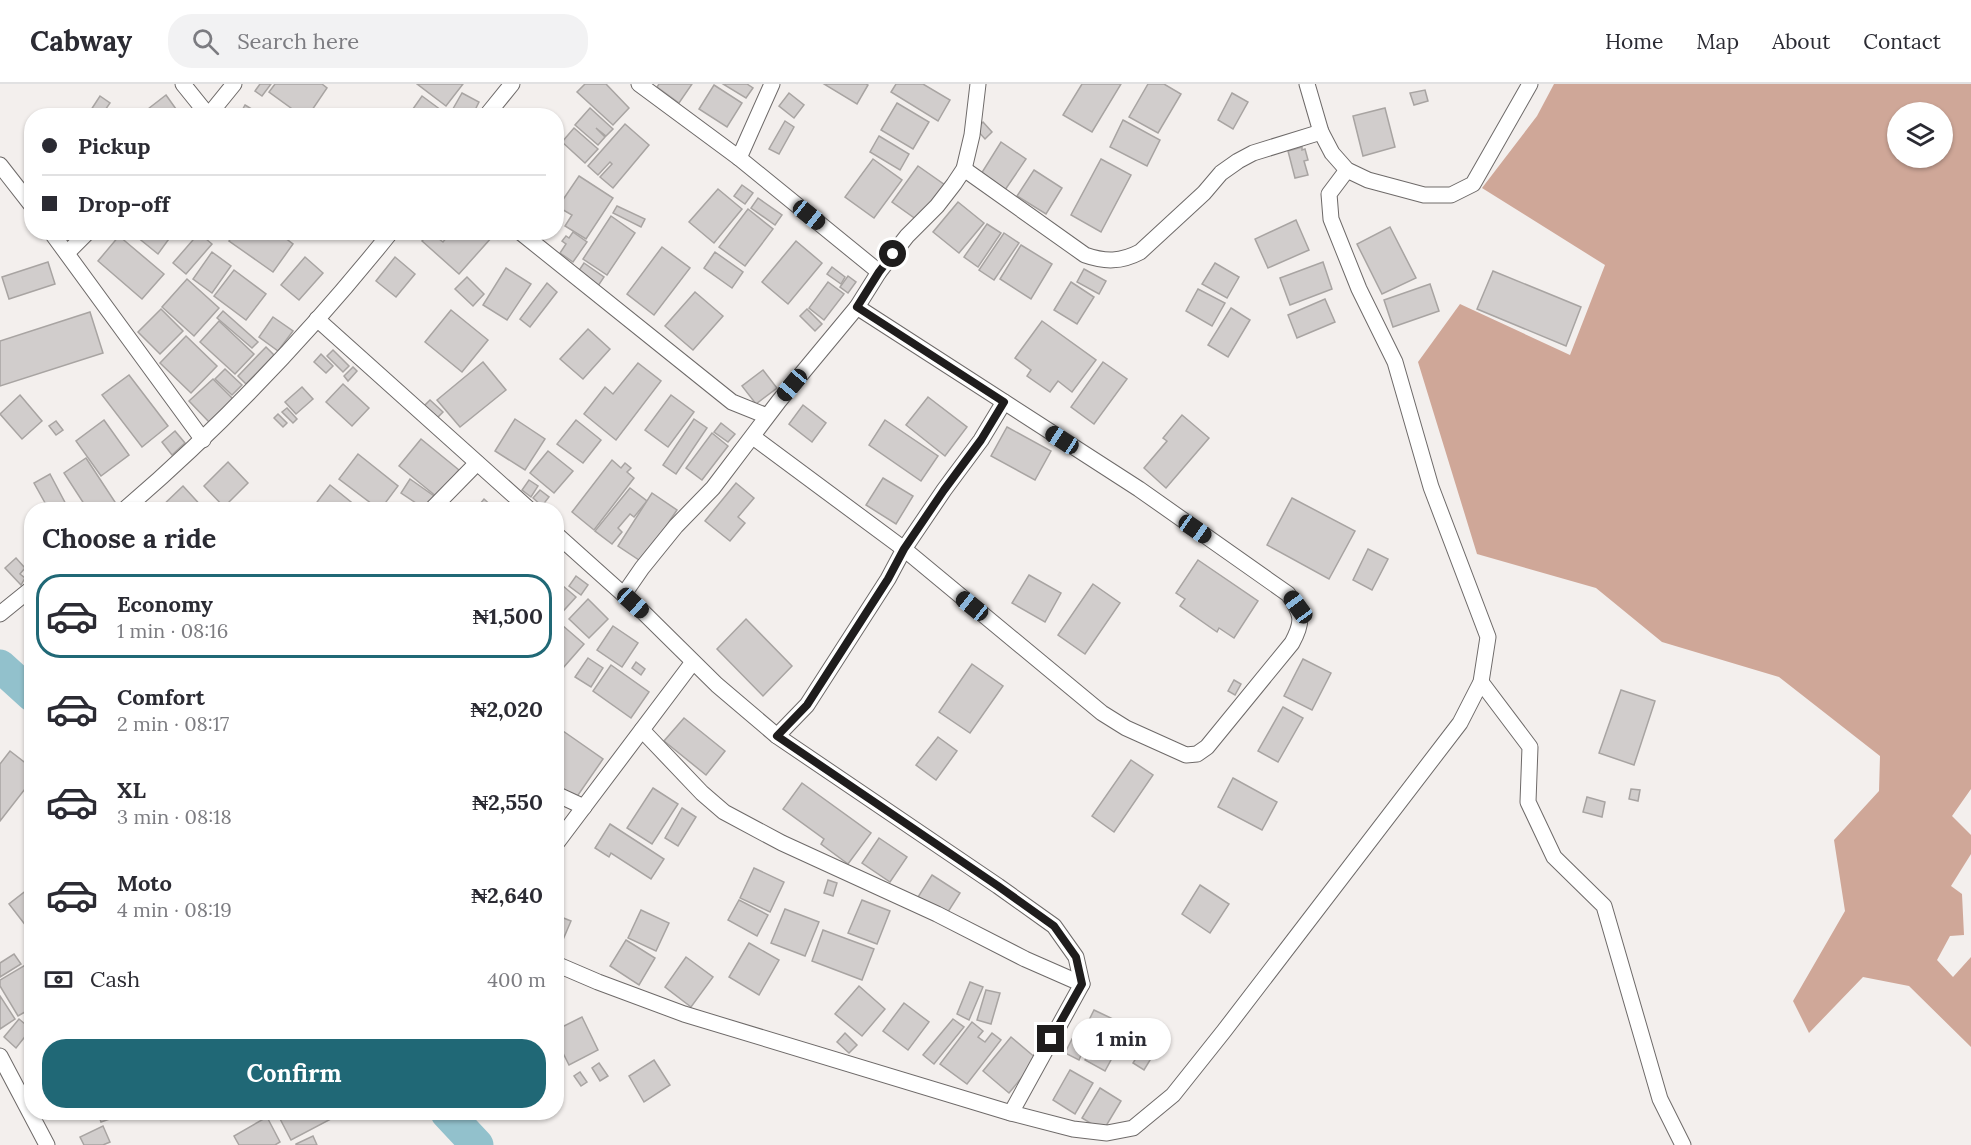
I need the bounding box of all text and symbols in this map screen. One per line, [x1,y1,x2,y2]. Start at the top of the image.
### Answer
search box [168,14,588,68]
text: Cabway [30,23,132,59]
icon: search [189,25,222,58]
text: Search here [237,27,359,55]
text: Home [1605,28,1663,55]
text: Map [1696,28,1739,55]
text: About [1772,28,1830,55]
text: Contact [1863,28,1941,55]
map controls [1887,102,1953,168]
button: layers [1887,102,1953,168]
text: Pickup [78,132,151,160]
text: Drop-off [78,190,170,218]
car [789,197,829,233]
route start [879,240,906,267]
car [774,365,810,405]
car [1042,423,1082,457]
car [1175,511,1215,547]
text: Choose a ride [42,521,216,555]
car [614,584,652,622]
car [1280,587,1316,627]
car [952,588,992,624]
icon: car [45,589,99,643]
text: Economy [117,590,213,618]
text: ₦1,500 [473,602,543,630]
text: 1 min · 08:16 [117,618,228,643]
icon: car [45,682,99,736]
text: Comfort [117,683,205,711]
text: ₦2,020 [471,695,543,723]
text: 2 min · 08:17 [117,711,229,736]
icon: car [45,775,99,829]
text: XL [117,776,146,804]
text: ₦2,550 [472,788,543,816]
text: 3 min · 08:18 [117,804,232,829]
icon: car [45,868,99,922]
text: Moto [117,869,172,897]
text: ₦2,640 [471,881,543,909]
text: 4 min · 08:19 [117,897,232,922]
icon: cash [42,963,75,996]
text: Cash [90,965,140,993]
text: 400 m [487,967,546,992]
callout: 1 min [1072,1018,1171,1060]
route end [1037,1025,1064,1052]
text: 1 min [1096,1026,1147,1051]
button: Confirm [42,1039,546,1108]

